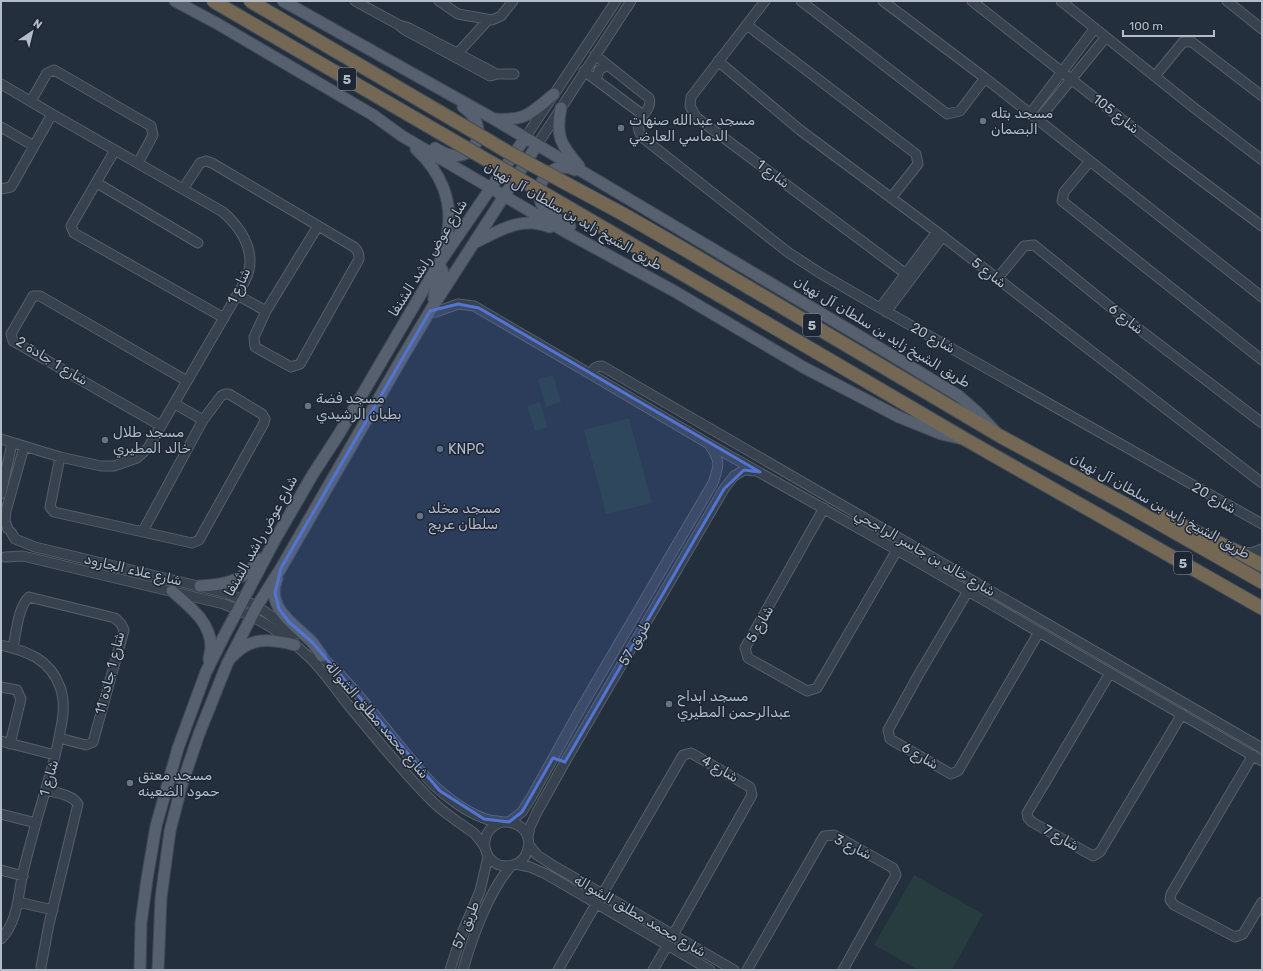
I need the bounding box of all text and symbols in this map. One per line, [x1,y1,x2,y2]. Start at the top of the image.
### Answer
north arrow [12,12,52,52]
scale bar [1123,12,1214,38]
text: N [30,17,44,32]
text: 100 m [1129,19,1163,33]
road number: 5 [338,68,356,90]
street label: شارع 105 [1088,91,1143,139]
place label: مسجد بتله البصمان [991,105,1053,138]
place label: مسجد عبدالله صنهات الدماسي العارضي [629,112,755,147]
marker: مسجد بتله البصمان [978,116,988,126]
marker: مسجد عبدالله صنهات الدماسي العارضي [616,123,626,133]
street label: شارع 1 [752,156,793,194]
street label: طريق الشيخ زايد بن سلطان آل نهيان [480,158,665,276]
street label: شارع عوض راشد الشنفا [385,196,473,321]
street label: شارع 5 [967,254,1010,293]
street label: شارع 1 [224,265,256,307]
street label: طريق الشيخ زايد بن سلطان آل نهيان [790,272,973,393]
street label: شارع 6 [1104,300,1147,340]
road number: 5 [803,314,821,336]
street label: شارع 20 [907,319,958,359]
street label: شارع 1 جادة 2 [12,333,91,391]
place label: مسجد فضة بطيان الرشيدي [316,390,401,424]
marker: مسجد فضة بطيان الرشيدي [303,401,313,411]
place label: مسجد طلال خالد المطيري [113,424,191,458]
marker: مسجد طلال خالد المطيري [100,435,110,445]
place label: KNPC [448,441,484,458]
marker: KNPC [435,444,445,454]
street label: طريق الشيخ زايد بن سلطان آل نهيان [1066,449,1253,564]
street label: شارع عوض راشد الشنفا [221,473,303,600]
street label: شارع 20 [1188,479,1239,519]
place label: مسجد مخلد سلطان عريج [428,500,501,535]
street label: شارع خالد بن جاسر الراجحي [850,506,999,602]
marker: مسجد مخلد سلطان عريج [415,511,425,521]
street label: شارع علاء الجارود [82,550,184,592]
road number: 5 [1174,552,1192,574]
street label: شارع 5 [743,603,779,646]
street label: طريق 57 [615,617,655,669]
street label: شارع 1 جادة 11 [92,630,130,717]
street label: شارع محمد مطلق الشوالة [320,658,433,783]
place label: مسجد ابداح عبدالرحمن المطيري [677,688,791,722]
marker: مسجد ابداح عبدالرحمن المطيري [664,699,674,709]
street label: شارع 6 [898,739,941,775]
street label: شارع 4 [697,752,742,788]
street label: شارع 1 [36,758,64,799]
place label: مسجد معتق حمود الضعينه [138,767,220,800]
marker: مسجد معتق حمود الضعينه [125,778,135,788]
street label: شارع 7 [1039,821,1082,857]
street label: شارع 3 [831,831,875,865]
street label: شارع محمد مطلق الشوالة [570,871,709,963]
street label: طريق 57 [449,899,483,951]

